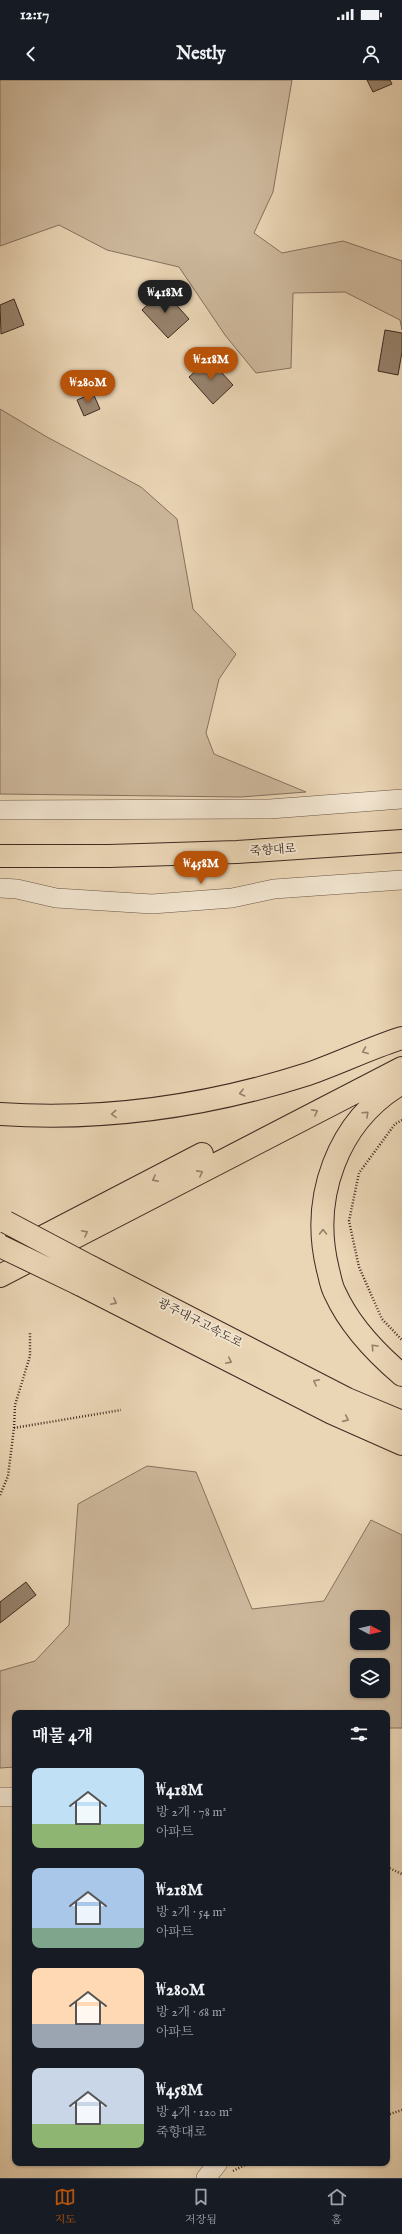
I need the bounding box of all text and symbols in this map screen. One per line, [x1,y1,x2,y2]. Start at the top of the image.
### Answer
text: 12:17 [20,5,49,24]
icon: back [20,43,42,65]
text: Nestly [176,43,226,66]
icon: person [360,43,382,65]
pin: ₩418M [137,280,193,314]
text: ₩418M [147,284,183,301]
pin: ₩218M [183,347,239,381]
text: ₩218M [193,351,229,368]
pin: ₩280M [60,370,116,404]
text: ₩280M [69,374,107,391]
street label: 죽향대로 [249,841,297,859]
pin: ₩458M [173,851,229,885]
text: ₩458M [183,855,219,872]
one-way arrow [362,1046,370,1054]
one-way arrow [239,1088,245,1096]
one-way arrow [311,1109,318,1117]
one-way arrow [111,1110,117,1118]
one-way arrow [361,1111,368,1118]
one-way arrow [196,1170,203,1177]
one-way arrow [151,1174,159,1182]
one-way arrow [319,1229,327,1235]
one-way arrow [81,1230,88,1238]
street label: 광주대구고속도로 [155,1295,245,1351]
one-way arrow [109,1297,117,1305]
one-way arrow [372,1345,379,1352]
one-way arrow [225,1356,233,1364]
one-way arrow [312,1380,320,1387]
one-way arrow [341,1414,349,1422]
north arrow [350,1610,390,1650]
map controls [350,1610,390,1698]
button: layers [350,1658,390,1698]
icon: filters [348,1723,370,1745]
text: 매물 4개 [32,1726,93,1747]
text: ₩418M [156,1780,203,1801]
icon: home [64,1784,112,1832]
text: 방 2개 · 78 m² [156,1804,226,1821]
text: 아파트 [156,1824,194,1841]
text: ₩218M [156,1880,203,1901]
icon: home [64,1884,112,1932]
text: 방 2개 · 54 m² [156,1904,226,1921]
text: 아파트 [156,1924,194,1941]
text: ₩280M [156,1980,205,2001]
icon: home [64,1984,112,2032]
text: 방 2개 · 68 m² [156,2004,226,2021]
text: 아파트 [156,2024,194,2041]
text: ₩458M [156,2080,203,2101]
icon: home [64,2084,112,2132]
text: 방 4개 · 120 m² [156,2104,233,2121]
text: 죽향대로 [156,2124,206,2141]
tab: 지도 [54,2186,76,2227]
tab: 저장됨 [185,2186,217,2227]
tab: 홈 [326,2186,348,2227]

